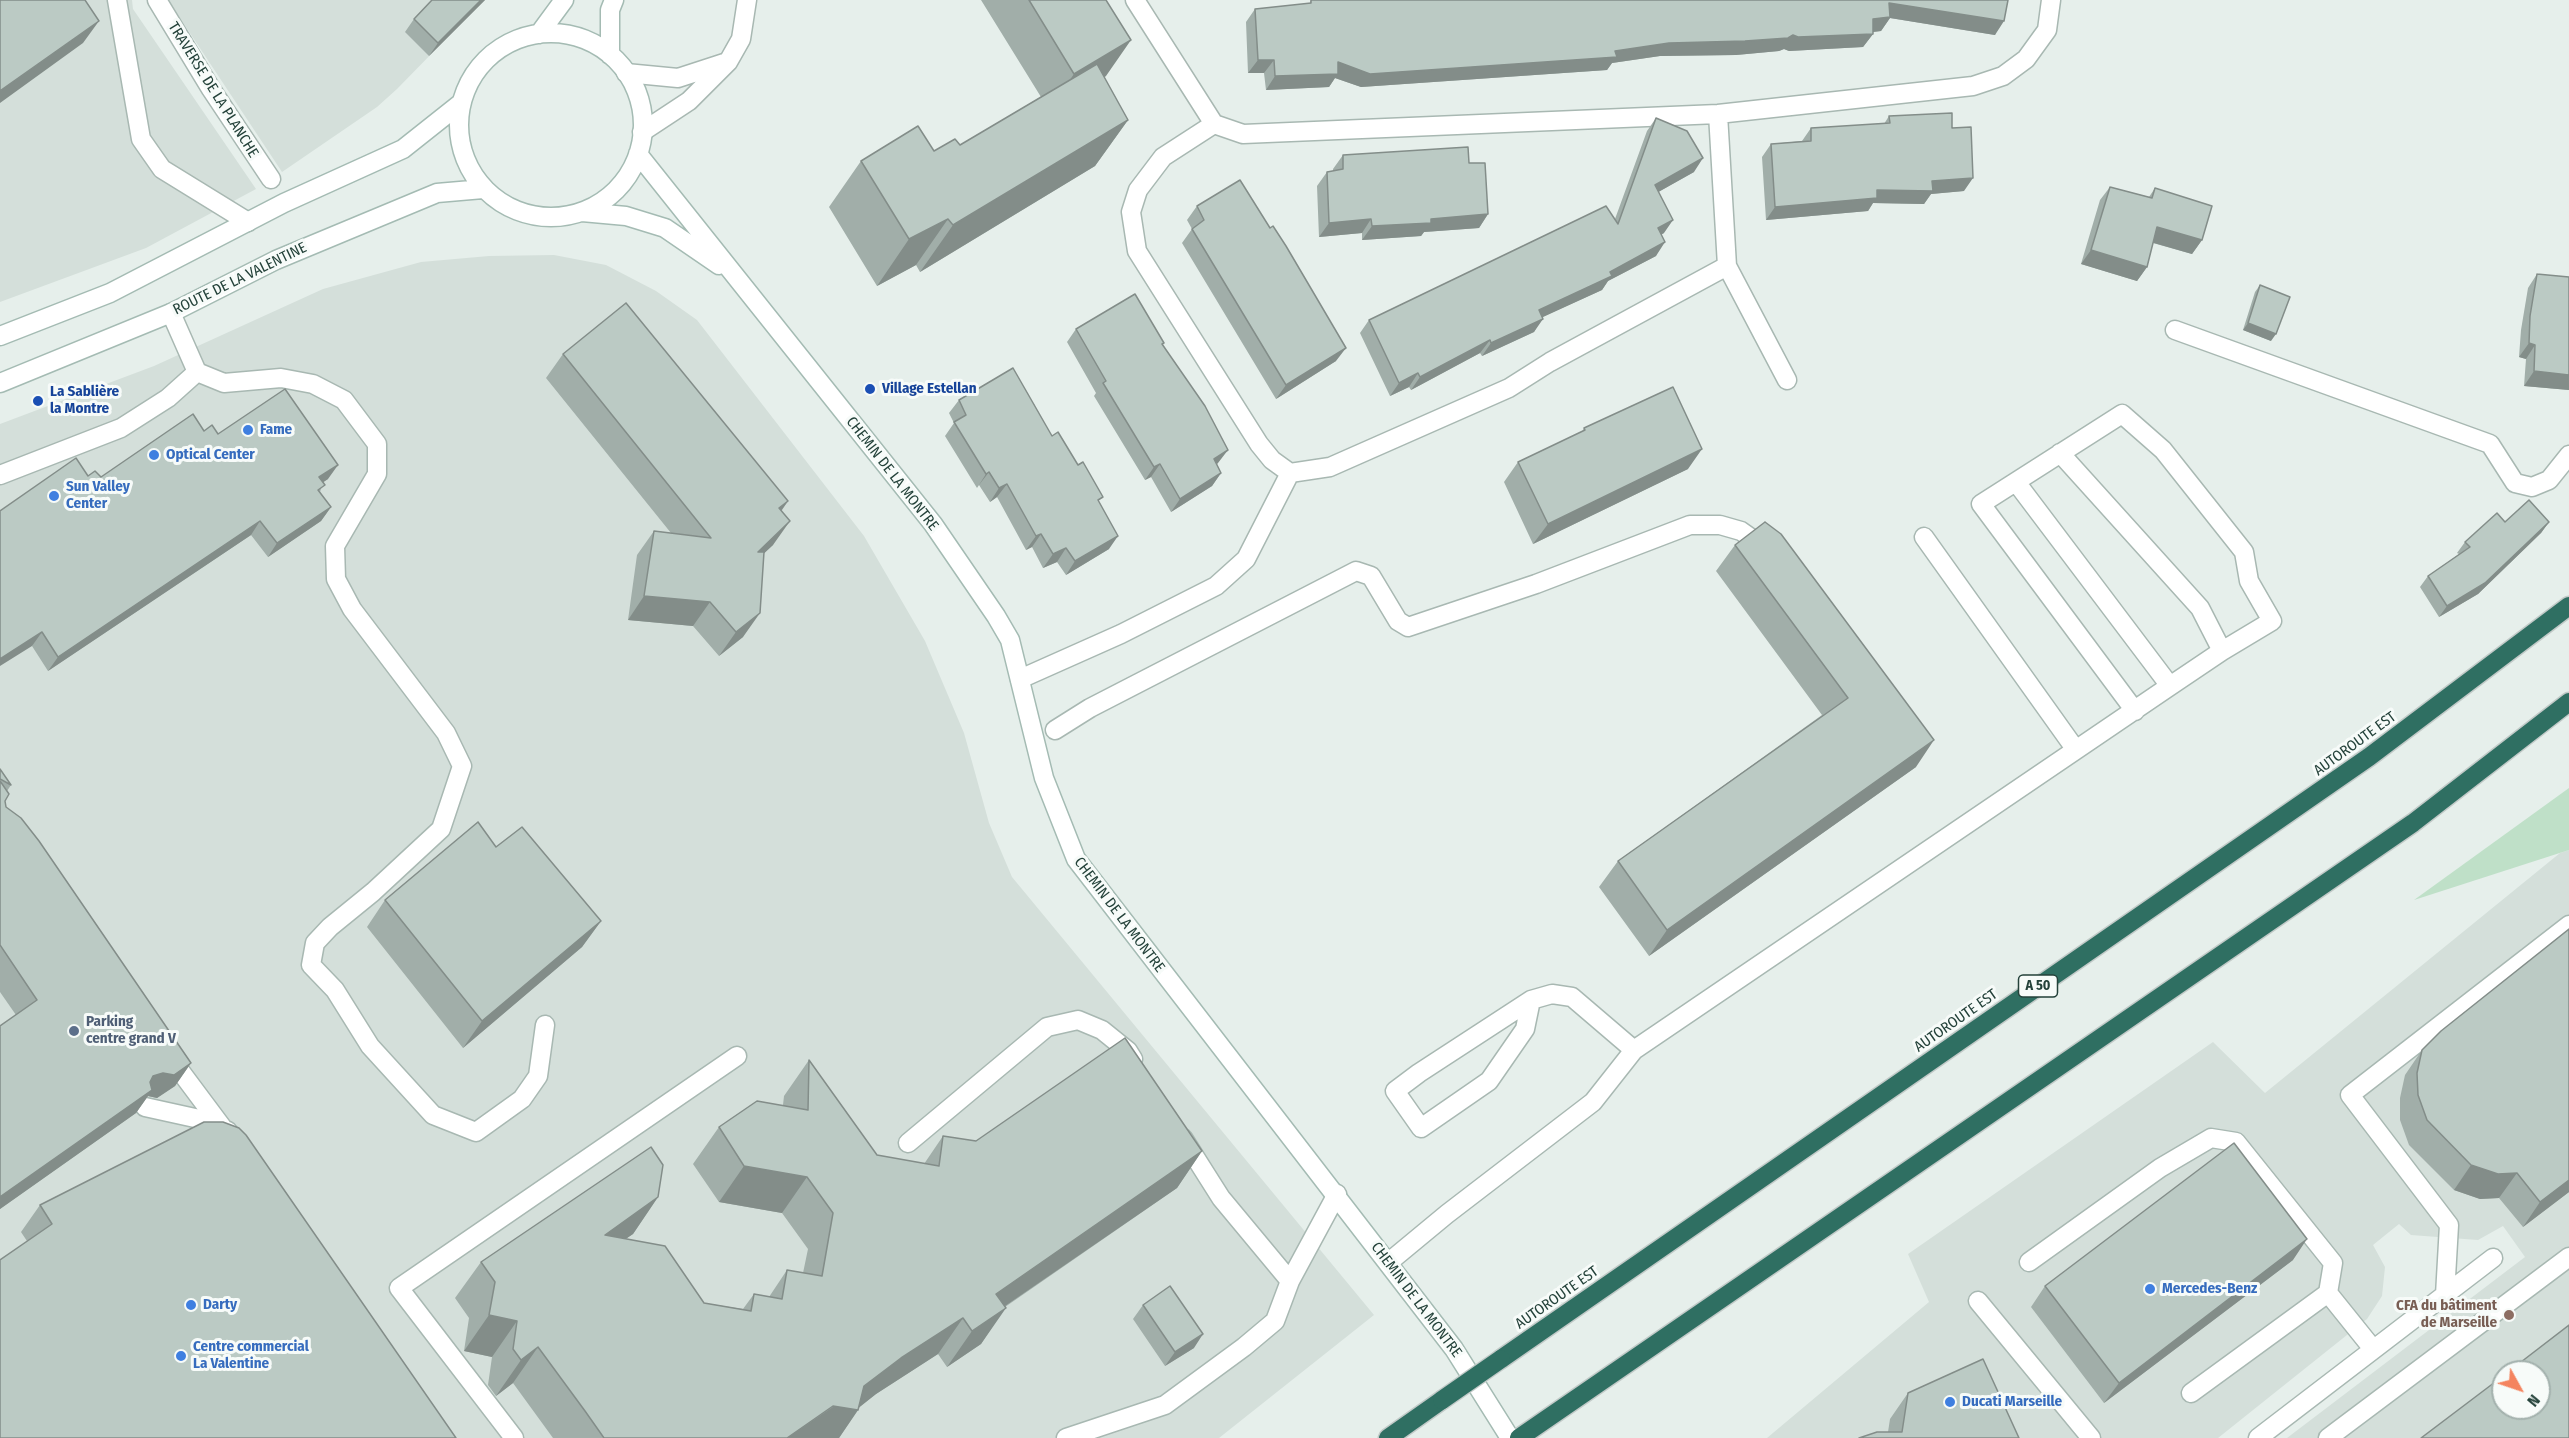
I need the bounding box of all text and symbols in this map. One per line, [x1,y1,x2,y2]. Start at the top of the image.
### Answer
street label: TRAVERSE DE LA PLANCHE [164,19,262,161]
street label: ROUTE DE LA VALENTINE [170,239,310,319]
place label: Village Estellan [882,380,977,398]
marker: Village Estellan [863,382,877,396]
place label: La Sablière la Montre [50,383,119,418]
marker: La Sablière la Montre [31,394,45,408]
street label: CHEMIN DE LA MONTRE [842,413,942,535]
place label: Fame [260,421,292,439]
marker: Fame [241,423,255,437]
place label: Optical Center [166,446,255,464]
marker: Optical Center [147,448,161,462]
place label: Sun Valley Center [66,478,130,513]
marker: Sun Valley Center [47,489,61,503]
street label: AUTOROUTE EST [2310,708,2400,780]
street label: CHEMIN DE LA MONTRE [1070,854,1168,976]
road number: A 50 [2018,975,2058,997]
street label: AUTOROUTE EST [1911,986,2001,1056]
place label: Parking centre grand V [86,1013,176,1048]
marker: Parking centre grand V [67,1024,81,1038]
street label: CHEMIN DE LA MONTRE [1367,1239,1465,1361]
street label: AUTOROUTE EST [1512,1263,1602,1333]
place label: Mercedes-Benz [2162,1280,2257,1298]
marker: Mercedes-Benz [2143,1282,2157,1296]
place label: Darty [203,1296,237,1314]
place label: CFA du bâtiment de Marseille [2396,1297,2497,1332]
marker: Darty [184,1298,198,1312]
marker: CFA du bâtiment de Marseille [2502,1308,2516,1322]
place label: Centre commercial La Valentine [193,1338,309,1373]
marker: Centre commercial La Valentine [174,1349,188,1363]
north arrow [2491,1360,2551,1420]
text: N [2523,1391,2544,1410]
place label: Ducati Marseille [1962,1393,2062,1411]
marker: Ducati Marseille [1943,1395,1957,1409]

